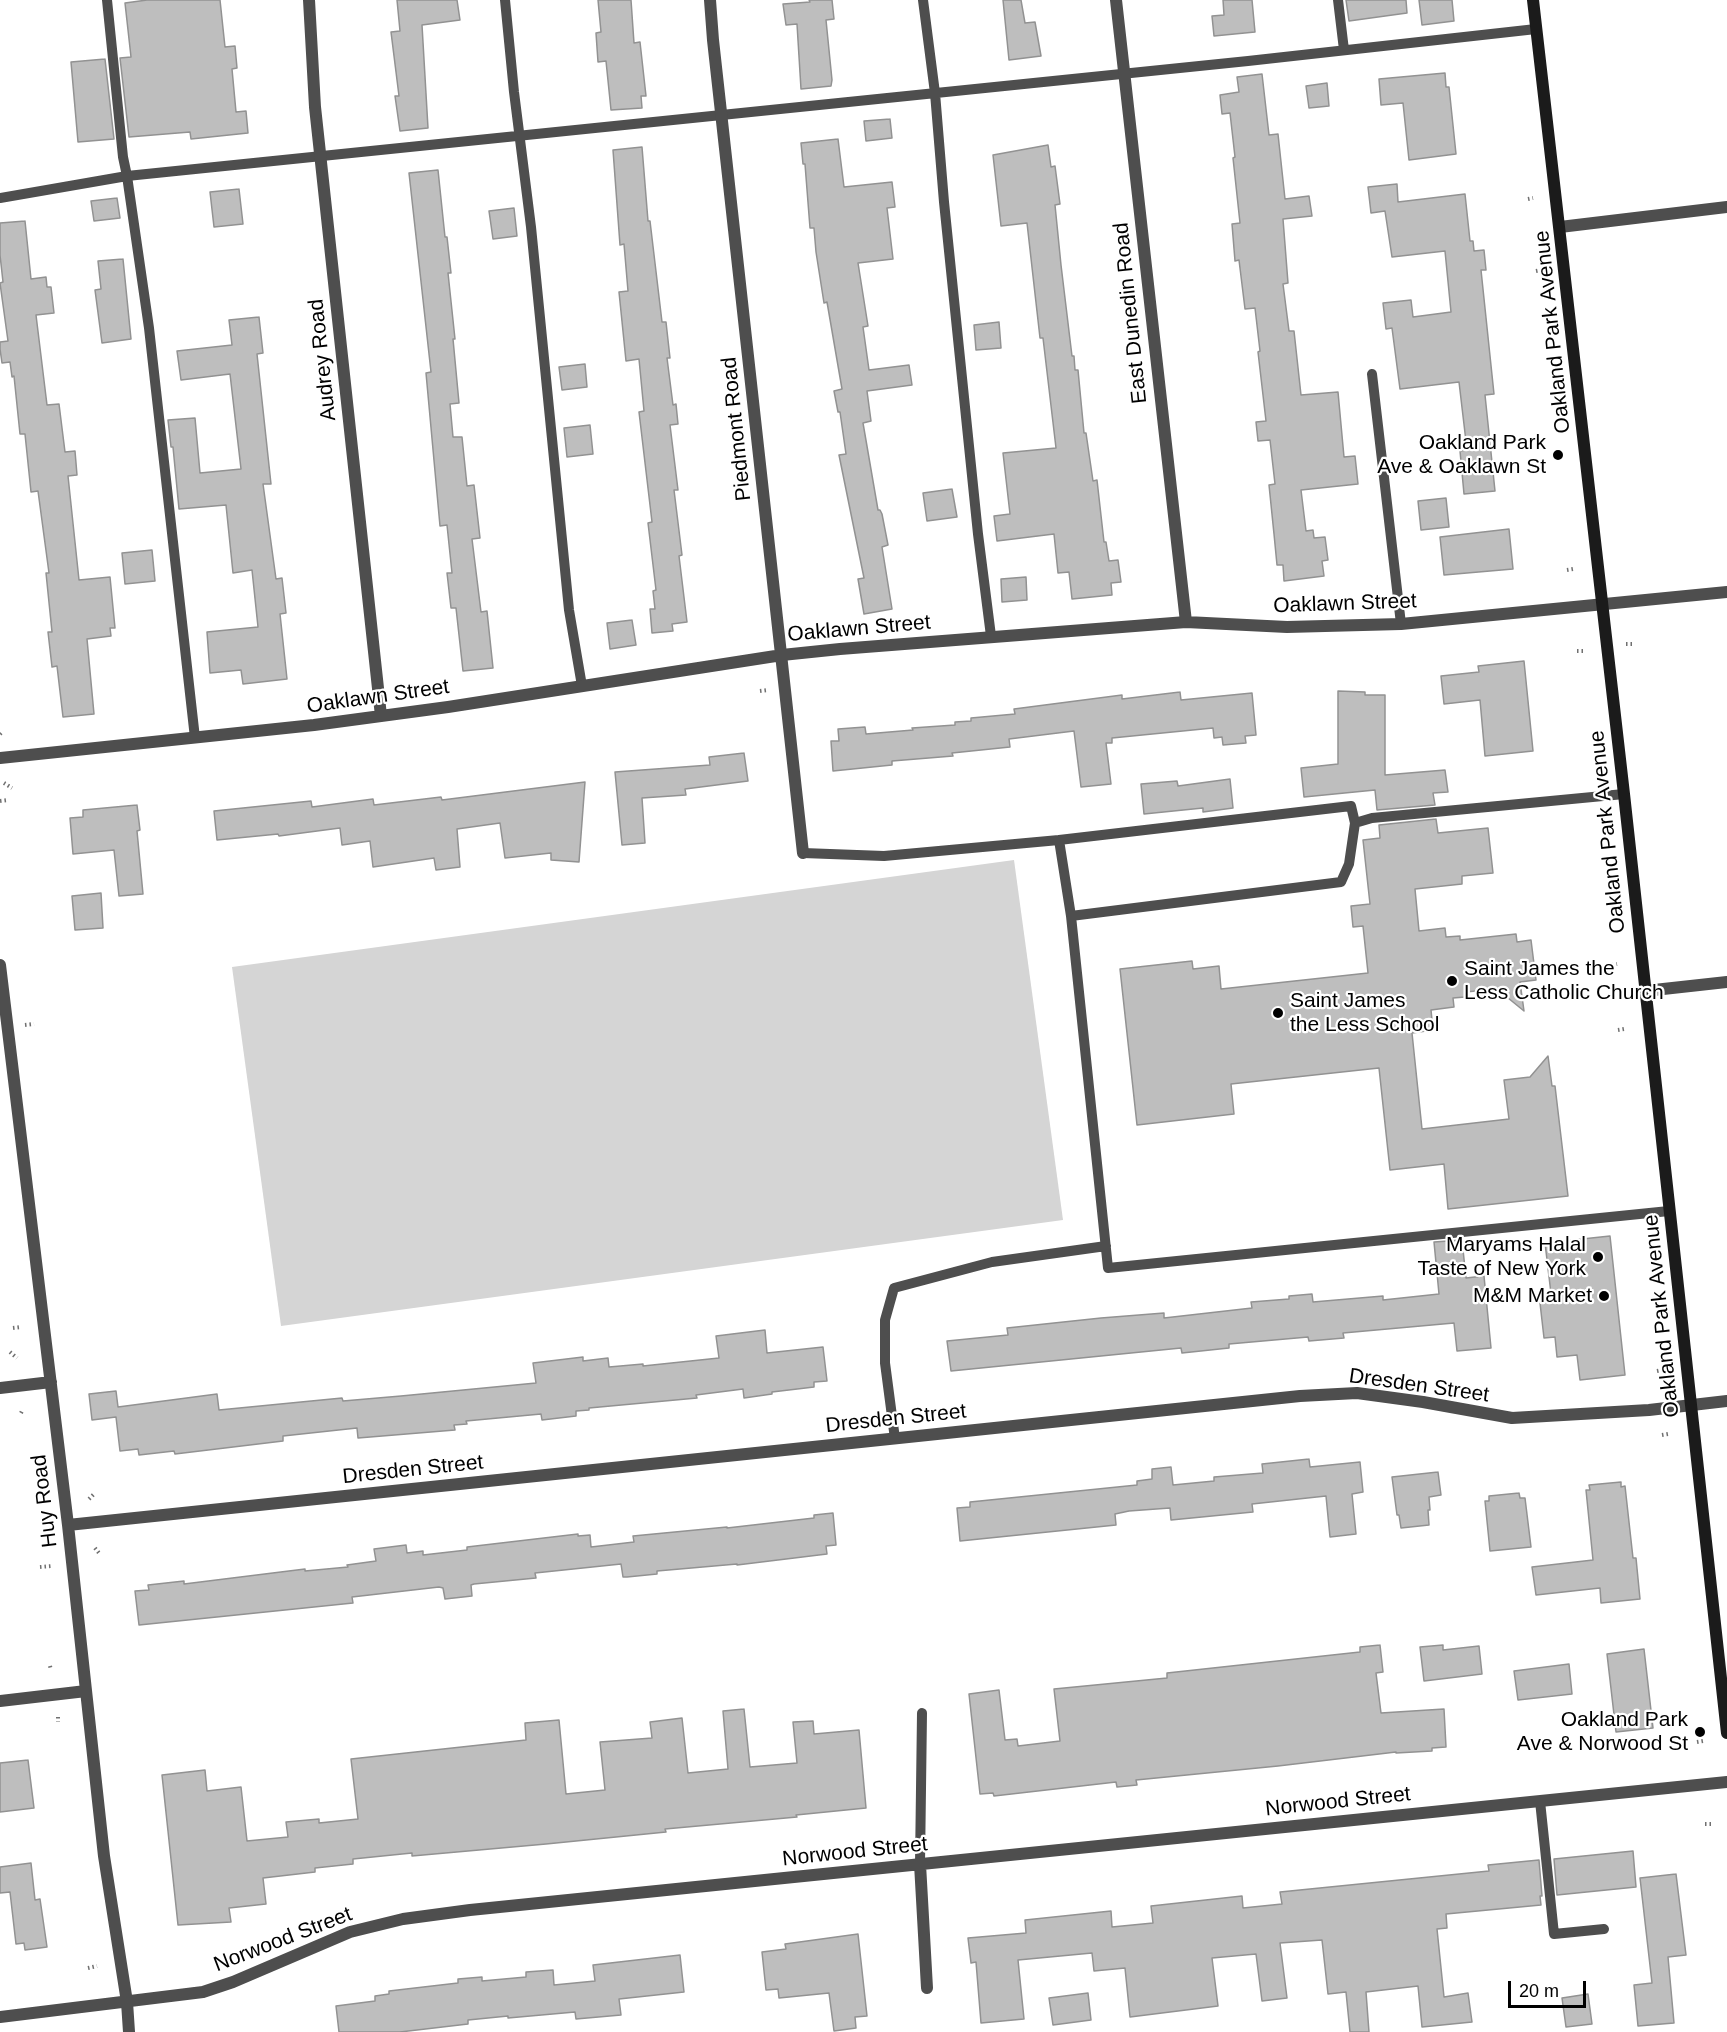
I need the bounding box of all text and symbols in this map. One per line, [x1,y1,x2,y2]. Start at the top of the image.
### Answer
street label: East Dunedin Road [1109,221,1153,405]
street label: Oakland Park Avenue [1530,229,1576,435]
street label: Audrey Road [304,298,342,422]
street label: Piedmont Road [717,356,757,502]
place label: Oakland Park Ave & Oaklawn St [1377,430,1546,480]
marker: Oakland Park Ave & Oaklawn St [1551,448,1565,462]
street label: Oaklawn Street [1273,589,1417,619]
street label: Oaklawn Street [786,610,932,648]
street label: Oaklawn Street [305,675,451,719]
street label: Oakland Park Avenue [1585,729,1631,935]
place label: Saint James the Less Catholic Church [1464,956,1664,1006]
marker: Saint James the Less Catholic Church [1445,974,1459,988]
place label: Saint James the Less School [1290,988,1439,1038]
marker: Saint James the Less School [1271,1006,1285,1020]
street label: Oakland Park Avenue [1639,1213,1685,1419]
place label: Maryams Halal Taste of New York [1418,1232,1586,1282]
marker: Maryams Halal Taste of New York [1591,1250,1605,1264]
place label: M&M Market [1473,1283,1592,1309]
marker: M&M Market [1597,1289,1611,1303]
street label: Dresden Street [1347,1364,1491,1408]
street label: Dresden Street [824,1399,968,1439]
street label: Dresden Street [341,1450,485,1490]
street label: Huy Road [27,1453,63,1549]
place label: Oakland Park Ave & Norwood St [1517,1707,1688,1757]
marker: Oakland Park Ave & Norwood St [1693,1725,1707,1739]
street label: Norwood Street [1264,1782,1412,1822]
street label: Norwood Street [781,1832,929,1872]
street label: Norwood Street [210,1902,356,1978]
scale bar [1511,1969,1589,2007]
text: 20 m [1519,1981,1559,2001]

